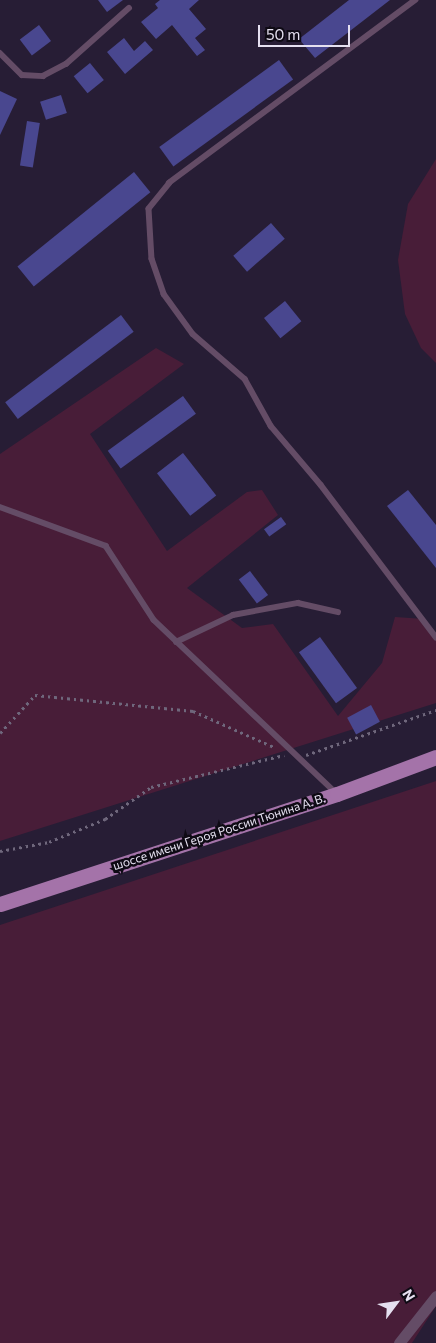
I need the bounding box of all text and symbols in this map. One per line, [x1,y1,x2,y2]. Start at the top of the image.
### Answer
scale bar [261,15,354,47]
text: 50 m [266,25,300,43]
street label: шоссе имени Героя России Тюнина А. В. [111,791,327,873]
north arrow [371,1278,421,1328]
text: N [399,1286,419,1304]

